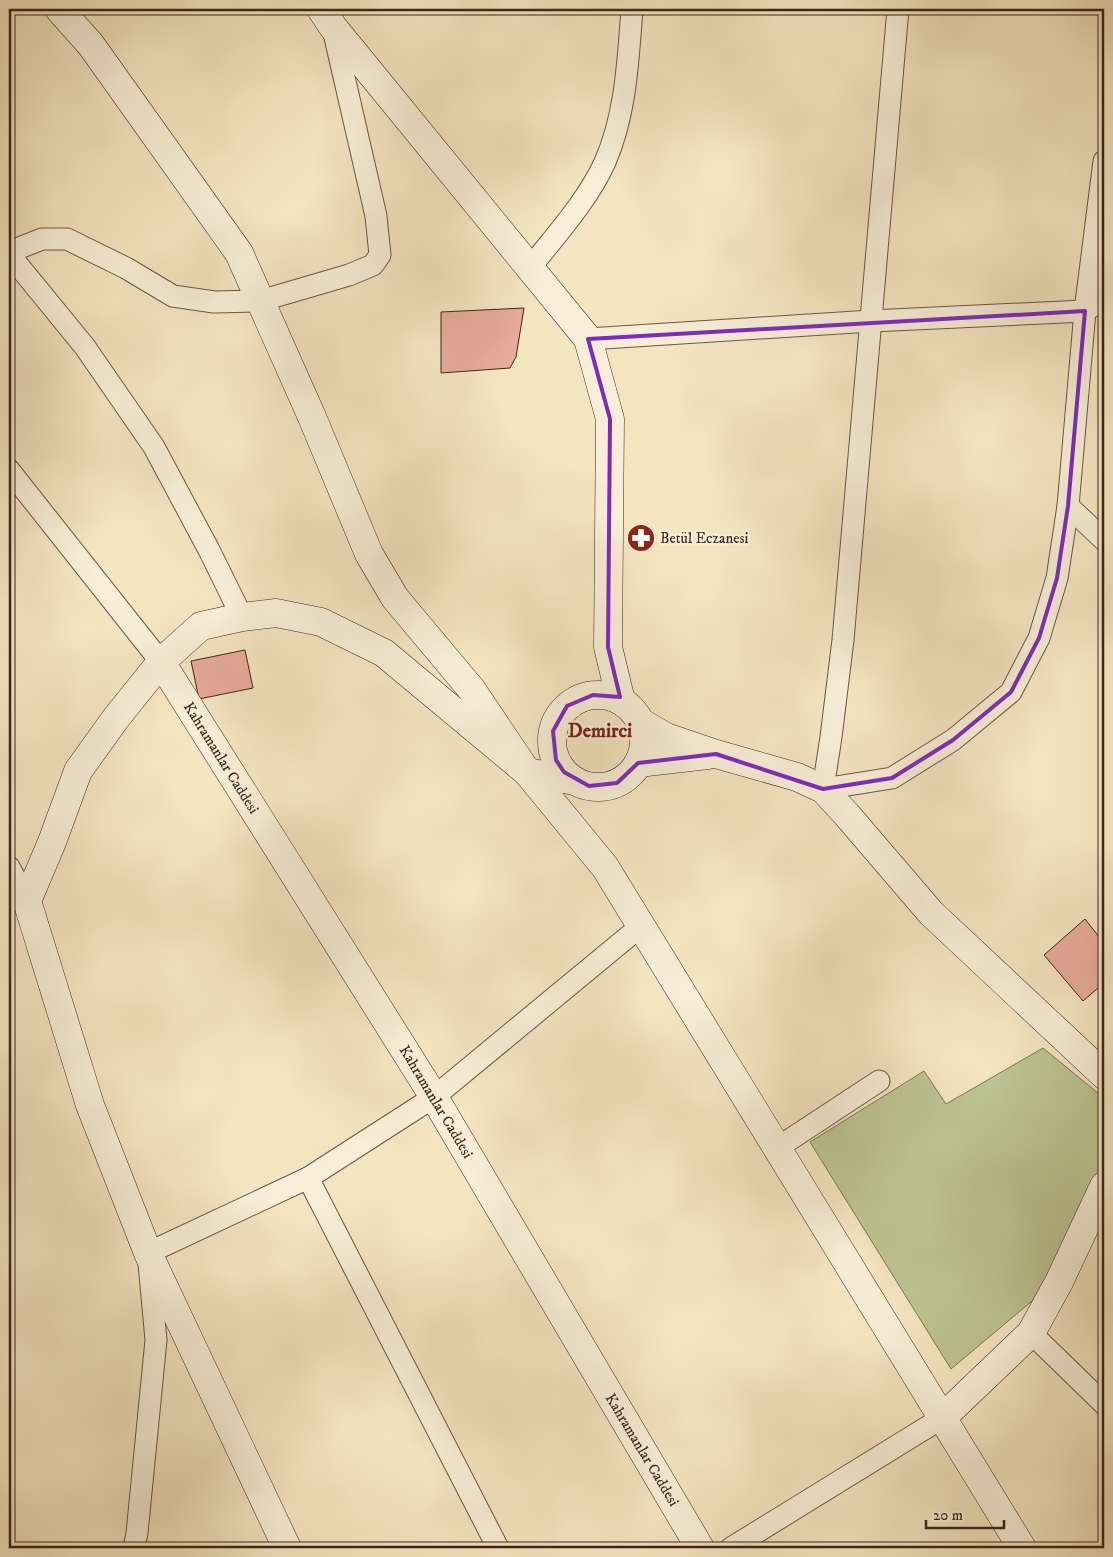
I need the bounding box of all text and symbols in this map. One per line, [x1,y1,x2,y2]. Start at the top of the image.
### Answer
pharmacy icon: Betül Eczanesi [626,523,656,553]
place label: Betül Eczanesi [660,529,748,548]
street label: Kahramanlar Caddesi [179,699,263,818]
district label: Demirci [568,719,632,744]
street label: Kahramanlar Caddesi [395,1042,477,1162]
street label: Kahramanlar Caddesi [601,1390,683,1510]
scale bar [926,1497,1003,1529]
text: 20 m [933,1506,963,1525]

